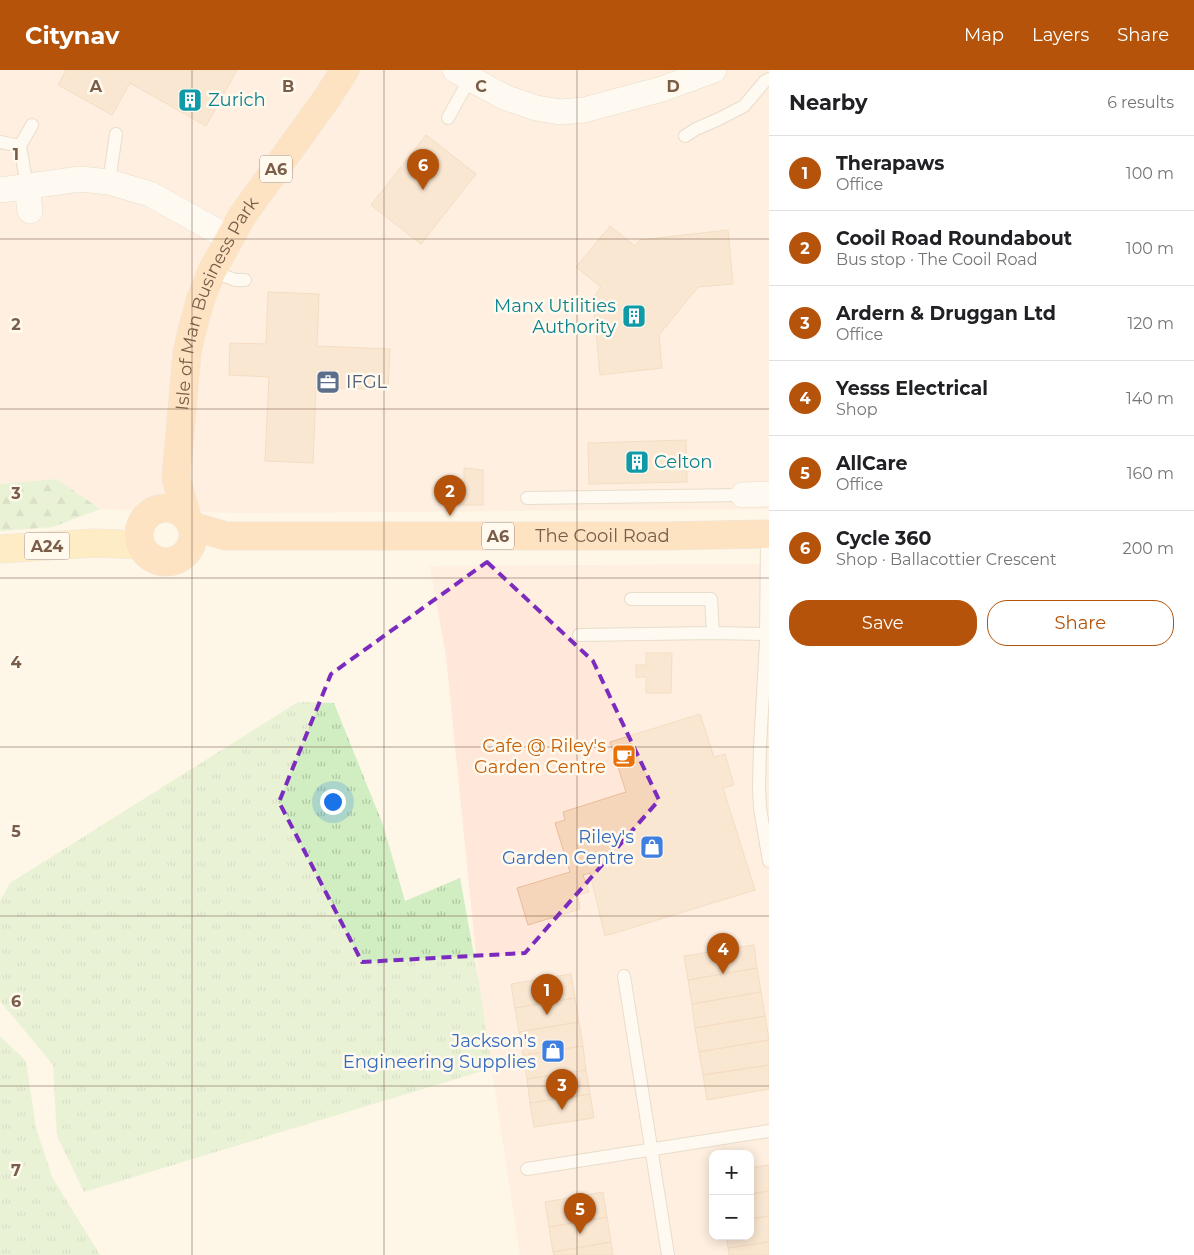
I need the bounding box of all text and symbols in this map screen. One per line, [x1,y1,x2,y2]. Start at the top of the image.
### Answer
text: Citynav [25,21,119,50]
text: Map [964,24,1004,46]
text: Layers [1032,24,1089,46]
text: Share [1117,24,1169,46]
text: A [89,77,103,96]
text: B [282,77,294,96]
text: C [475,77,487,96]
text: D [666,77,680,96]
building icon: Zurich [177,87,203,113]
place label: Zurich [208,89,266,111]
text: Nearby [789,90,868,115]
text: 6 results [1107,93,1174,112]
text: 1 [13,145,19,164]
pin: 6 [407,149,439,190]
text: Therapaws [836,152,944,175]
road number: A6 [260,156,292,182]
text: 1 [802,164,808,183]
text: 100 m [1126,164,1174,183]
text: Office [836,175,883,194]
street label: Isle of Man Business Park [171,192,263,411]
text: Cooil Road Roundabout [836,227,1072,250]
text: 2 [800,239,810,258]
text: 100 m [1126,239,1174,258]
text: Bus stop · The Cooil Road [836,250,1038,269]
place label: Manx Utilities Authority [494,295,616,338]
text: Ardern & Druggan Ltd [836,302,1056,325]
building icon: Manx Utilities Authority [621,303,647,329]
text: 3 [800,314,810,333]
text: 120 m [1127,314,1174,333]
text: 2 [11,315,21,334]
text: Office [836,325,883,344]
office icon: IFGL [315,369,341,395]
place label: IFGL [346,371,388,393]
text: Yesss Electrical [836,377,988,400]
text: 4 [799,389,811,408]
text: 140 m [1126,389,1174,408]
text: Shop [836,400,878,419]
building icon: Celton [624,449,650,475]
place label: Celton [654,451,712,473]
text: AllCare [836,452,907,475]
text: 5 [800,464,810,483]
text: 160 m [1127,464,1174,483]
pin: 2 [434,475,466,516]
text: Office [836,475,883,494]
text: 3 [10,484,21,503]
road number: A6 [482,522,514,550]
street label: The Cooil Road [535,525,670,547]
text: Cycle 360 [836,527,931,550]
road number: A24 [24,532,70,560]
text: 6 [800,539,810,558]
text: 200 m [1123,539,1174,558]
text: Shop · Ballacottier Crescent [836,550,1057,569]
button: Save [789,600,977,646]
button: Share [987,600,1174,646]
text: 4 [10,653,22,672]
place label: Cafe @ Riley's Garden Centre [474,735,606,778]
cafe icon: Cafe @ Riley's Garden Centre [611,743,637,769]
your location [320,789,346,815]
text: 5 [11,822,21,841]
place label: Riley's Garden Centre [502,826,634,869]
shop icon: Riley's Garden Centre [639,834,665,860]
pin: 4 [707,933,739,974]
pin: 1 [531,974,563,1015]
text: 6 [11,992,21,1011]
place label: Jackson's Engineering Supplies [343,1030,536,1073]
shop icon: Jackson's Engineering Supplies [540,1038,566,1064]
pin: 3 [546,1069,578,1110]
map controls [709,1150,754,1240]
button: + [709,1150,754,1195]
text: 7 [11,1161,21,1180]
pin: 5 [564,1193,596,1234]
button: − [709,1195,754,1240]

